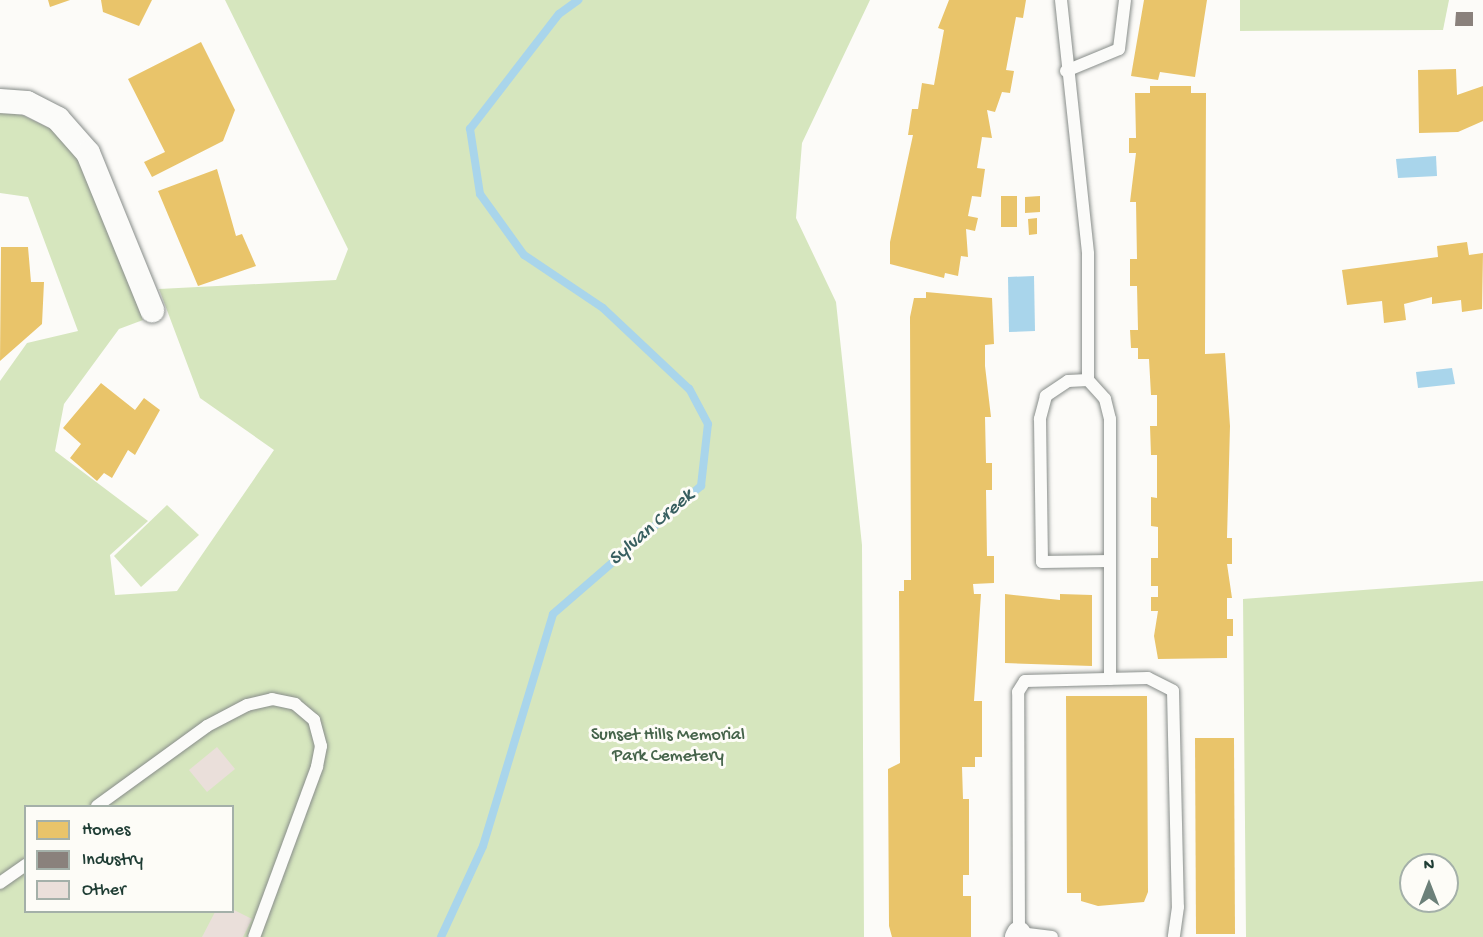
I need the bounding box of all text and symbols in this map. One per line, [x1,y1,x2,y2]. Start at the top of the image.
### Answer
water label: Sylvan Creek [604,484,700,572]
park label: Sunset Hills Memorial Park Cemetery [591,726,745,768]
legend [24,805,234,913]
text: Homes [82,820,130,841]
text: Industry [82,850,143,871]
north arrow [1399,853,1459,913]
text: N [1424,857,1434,876]
text: Other [82,880,126,901]

